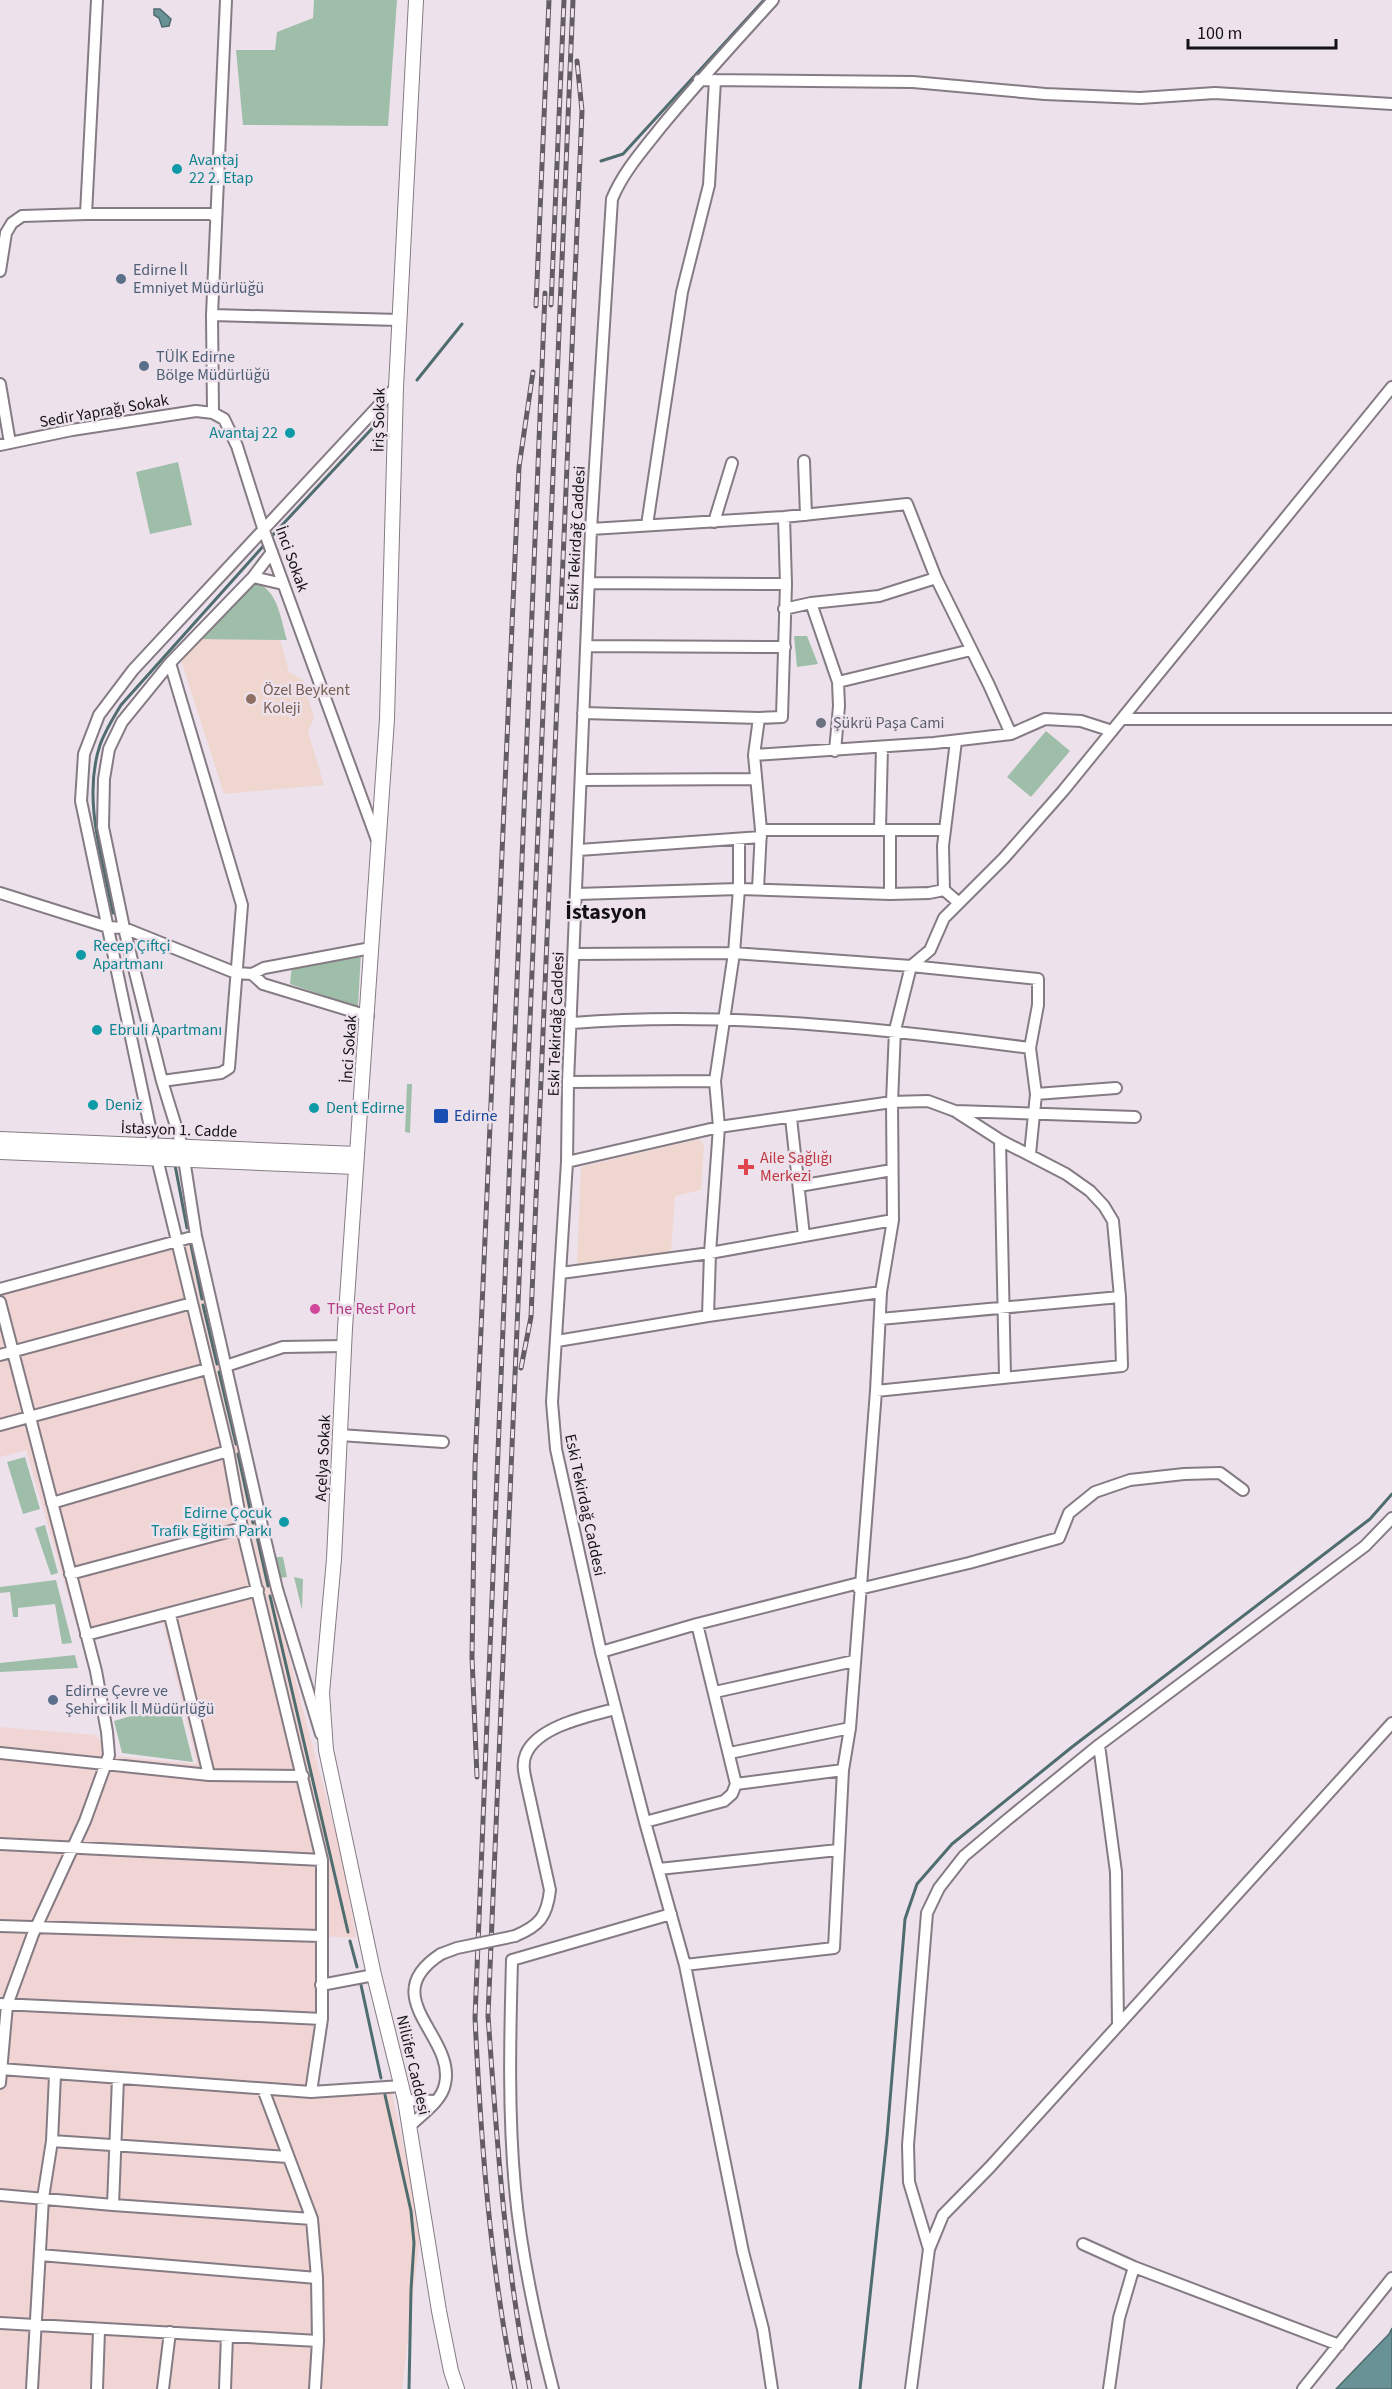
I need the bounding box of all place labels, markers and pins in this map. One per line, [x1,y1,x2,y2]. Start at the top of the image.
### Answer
place label: Avantaj 22 2. Etap [189,149,253,189]
marker: Avantaj 22 2. Etap [170,162,184,176]
place label: Edirne İl Emniyet Müdürlüğü [133,259,264,299]
marker: Edirne İl Emniyet Müdürlüğü [114,272,128,286]
place label: TÜİK Edirne Bölge Müdürlüğü [156,346,270,386]
marker: TÜİK Edirne Bölge Müdürlüğü [137,359,151,373]
place label: Avantaj 22 [209,422,278,444]
marker: Avantaj 22 [283,426,297,440]
place label: Özel Beykent Koleji [263,679,351,719]
marker: Özel Beykent Koleji [244,692,258,706]
place label: Şükrü Paşa Cami [833,712,944,734]
marker: Şükrü Paşa Cami [814,716,828,730]
place label: Recep Çiftçi Apartmanı [93,935,170,975]
marker: Recep Çiftçi Apartmanı [74,948,88,962]
place label: Ebruli Apartmanı [109,1019,222,1041]
marker: Ebruli Apartmanı [90,1023,104,1037]
place label: Deniz [105,1094,142,1116]
place label: Dent Edirne [326,1097,405,1119]
marker: Deniz [86,1098,100,1112]
marker: Dent Edirne [307,1101,321,1115]
place label: Edirne [454,1105,497,1127]
marker: Edirne [432,1107,450,1125]
place label: Aile Sağlığı Merkezi [760,1147,833,1187]
marker: Aile Sağlığı Merkezi [737,1158,755,1176]
place label: The Rest Port [327,1298,416,1320]
marker: The Rest Port [308,1302,322,1316]
place label: Edirne Çocuk Trafik Eğitim Parkı [151,1502,272,1542]
marker: Edirne Çocuk Trafik Eğitim Parkı [277,1515,291,1529]
place label: Edirne Çevre ve Şehircilik İl Müdürlüğü [65,1680,214,1720]
marker: Edirne Çevre ve Şehircilik İl Müdürlüğü [46,1693,60,1707]

